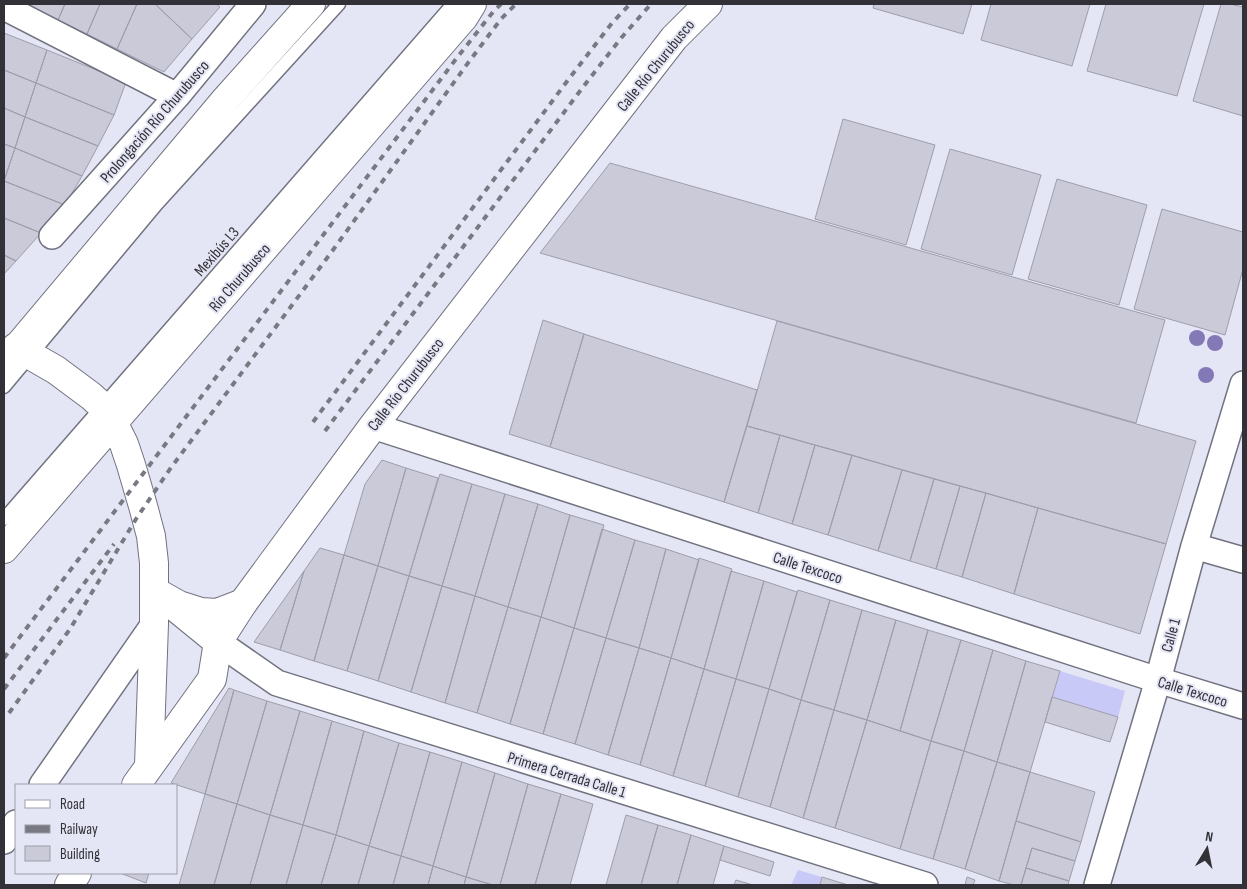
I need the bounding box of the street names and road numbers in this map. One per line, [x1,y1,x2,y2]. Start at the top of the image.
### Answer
street label: Calle Río Churubusco [613,16,699,116]
street label: Prolongación Río Churubusco [97,57,214,187]
street label: Mexibús L3 [191,224,244,280]
street label: Río Churubusco [205,240,275,316]
street label: Calle Río Churubusco [364,335,448,435]
street label: Calle Texcoco [770,548,845,589]
street label: Calle 1 [1158,616,1185,654]
street label: Calle Texcoco [1155,673,1230,712]
street label: Primera Cerrada Calle 1 [505,748,628,803]

